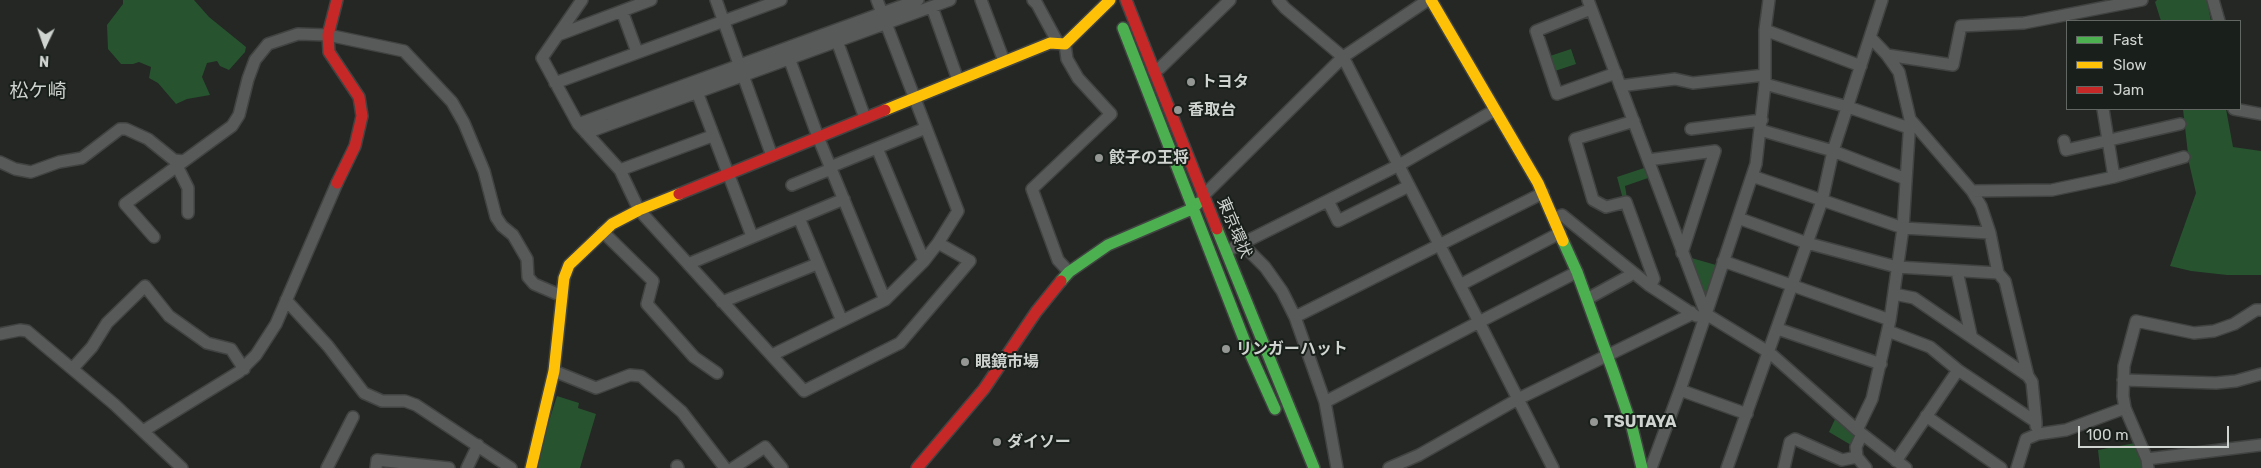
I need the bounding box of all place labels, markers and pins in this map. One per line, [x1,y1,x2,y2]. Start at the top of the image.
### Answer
place label: トヨタ [1201,72,1249,92]
marker: トヨタ [1185,76,1197,88]
place label: 香取台 [1188,100,1236,120]
marker: 香取台 [1172,104,1184,116]
place label: 餃子の王将 [1109,148,1189,168]
marker: 餃子の王将 [1093,152,1105,164]
place label: リンガーハット [1236,339,1348,359]
marker: リンガーハット [1220,343,1232,355]
place label: 眼鏡市場 [975,352,1039,372]
marker: 眼鏡市場 [959,356,971,368]
place label: TSUTAYA [1604,412,1676,432]
marker: TSUTAYA [1588,416,1600,428]
place label: ダイソー [1007,432,1071,452]
marker: ダイソー [991,436,1003,448]

